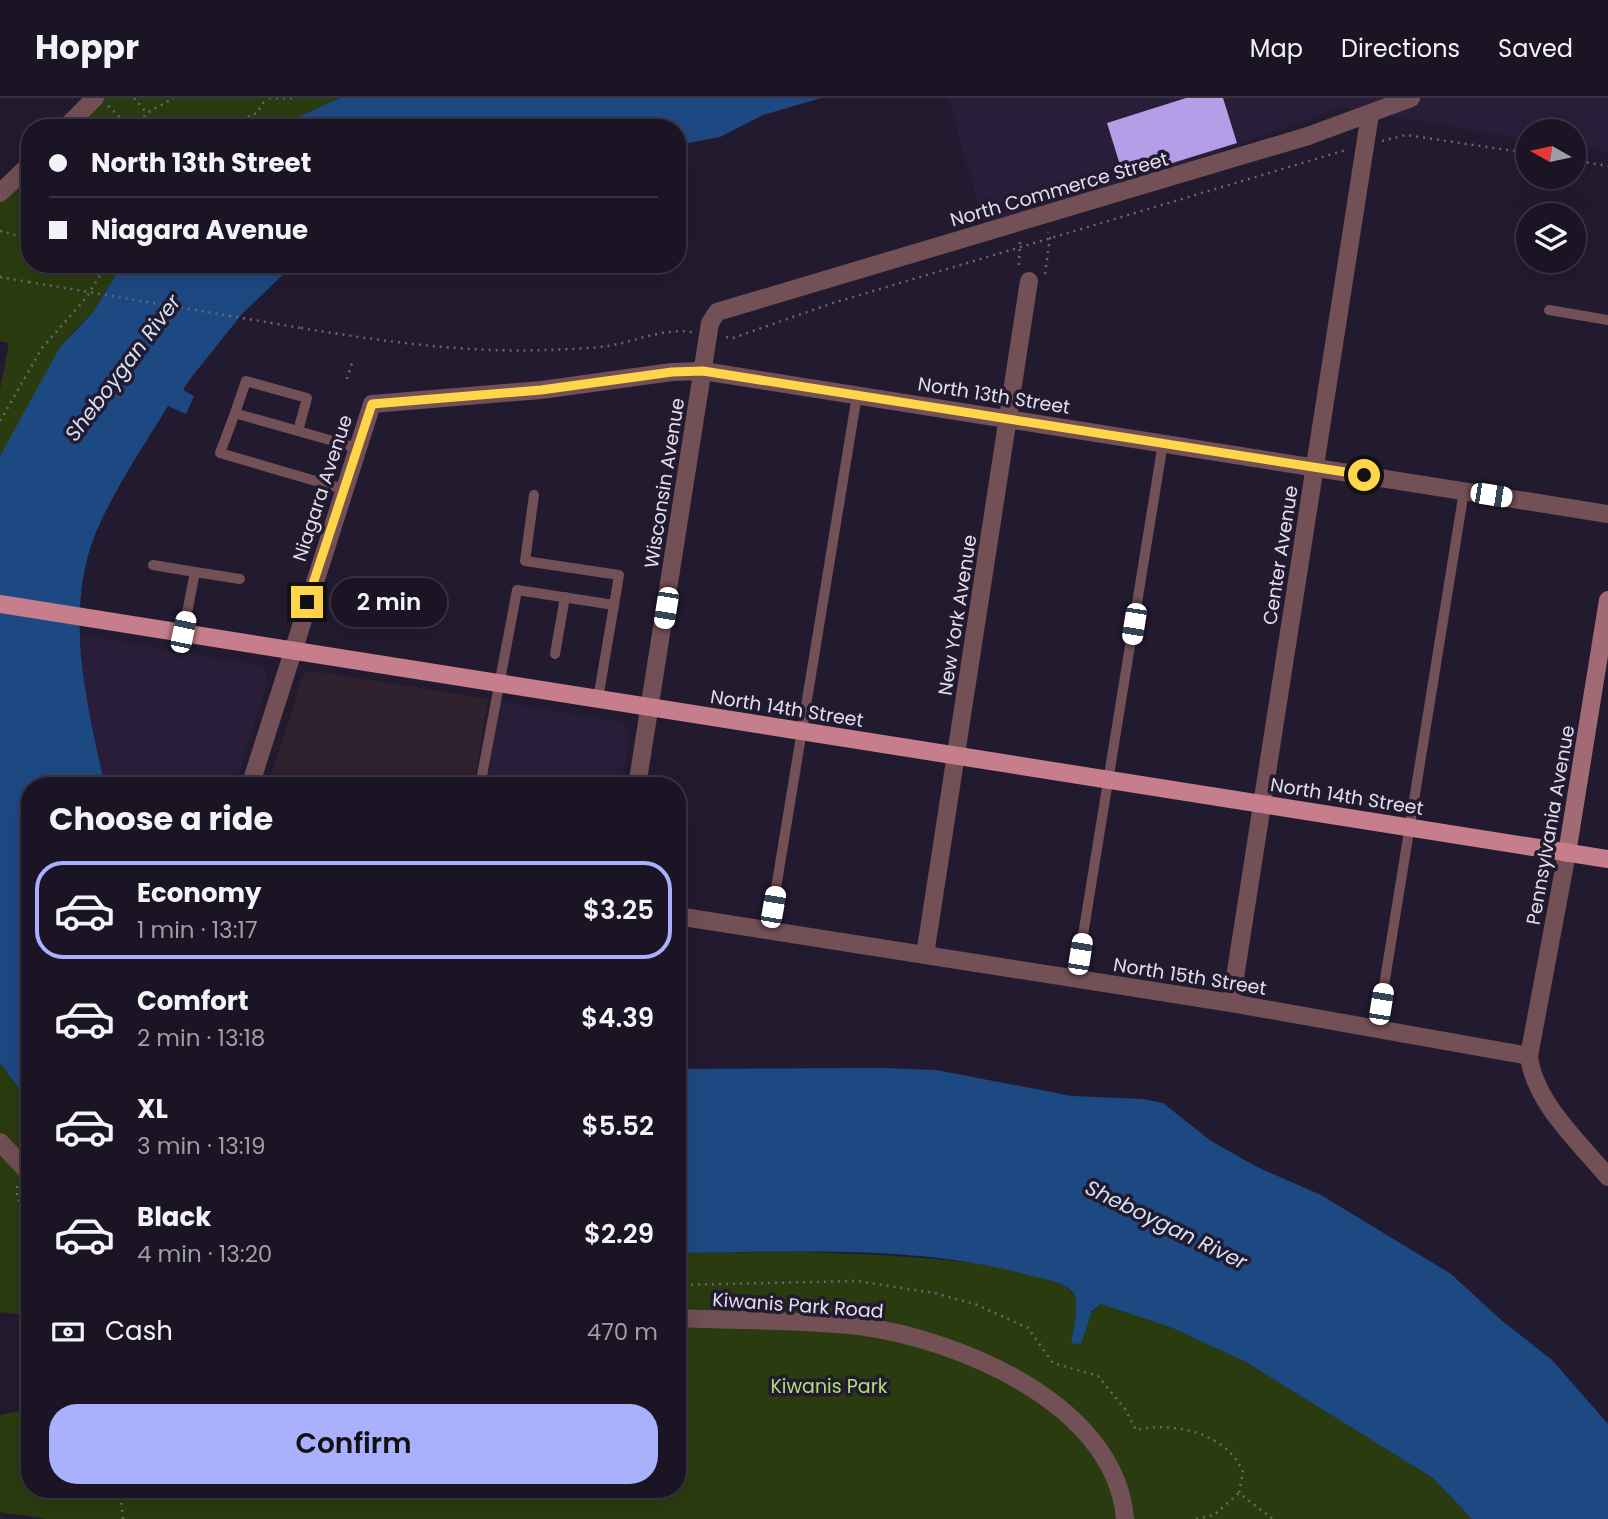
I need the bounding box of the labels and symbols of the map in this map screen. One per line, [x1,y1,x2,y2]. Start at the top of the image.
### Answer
north arrow [1516,119,1586,189]
street label: North Commerce Street [947,145,1171,234]
water label: Sheboygan River [58,287,188,447]
street label: North 13th Street [916,370,1072,421]
street label: Wisconsin Avenue [638,396,691,570]
street label: Niagara Avenue [286,411,359,565]
route start [1348,459,1380,491]
car [1469,481,1514,509]
street label: Center Avenue [1256,483,1305,627]
street label: New York Avenue [931,533,984,697]
callout: 2 min [332,578,447,626]
route end [291,586,323,618]
car [653,586,680,630]
car [1121,602,1148,646]
car [169,609,198,655]
street label: North 14th Street [708,683,865,734]
street label: Pennsylvania Avenue [1520,723,1581,927]
street label: North 14th Street [1268,771,1425,822]
car [760,884,787,930]
car [1067,932,1094,976]
street label: North 15th Street [1111,951,1268,1002]
car [1368,982,1395,1026]
water label: Sheboygan River [1080,1173,1253,1277]
street label: Kiwanis Park Road [711,1286,884,1325]
park label: Kiwanis Park [770,1373,888,1400]

